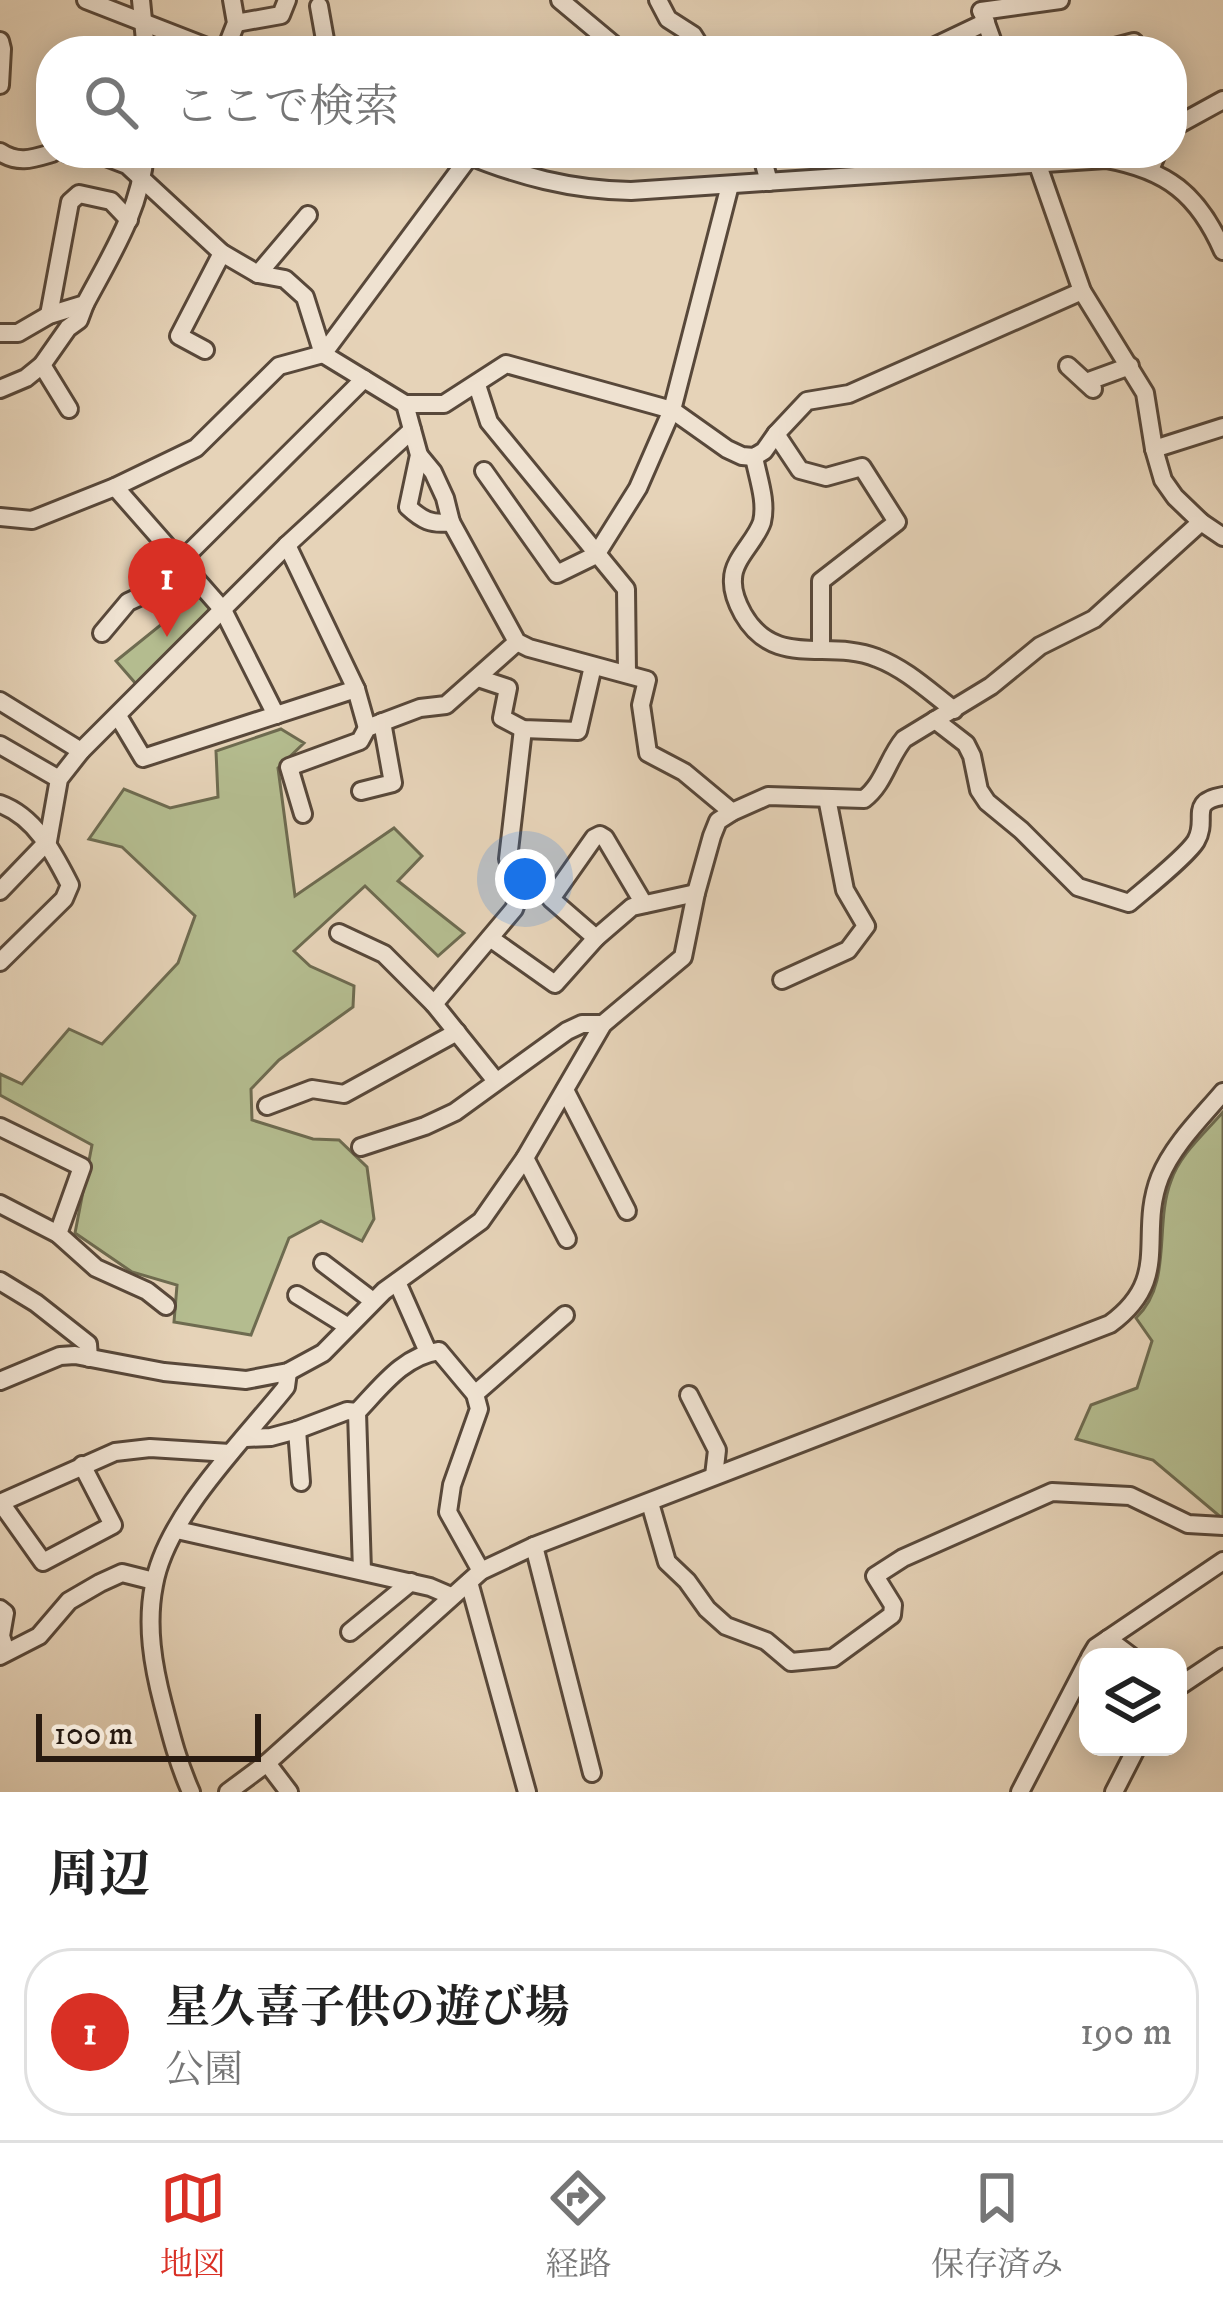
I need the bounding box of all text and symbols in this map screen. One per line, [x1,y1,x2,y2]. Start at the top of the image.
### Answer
search box [36,36,1187,168]
icon: search [78,69,144,135]
text: ここで検索 [174,80,399,136]
pin: 1 [128,538,206,637]
your location [495,849,555,909]
map controls [1079,1648,1187,1756]
button: layers [1079,1648,1187,1756]
scale bar [36,1708,261,1761]
text: 100 m [54,1714,133,1755]
text: 周辺 [48,1844,150,1908]
text: 星久喜子供の遊び場 [165,1981,570,2037]
text: 1 [83,2008,97,2057]
text: 190 m [1080,2008,1172,2057]
text: 公園 [165,2046,243,2095]
tab: 地図 [160,2165,226,2286]
tab: 経路 [545,2165,611,2286]
tab: 保存済み [931,2165,1063,2286]

